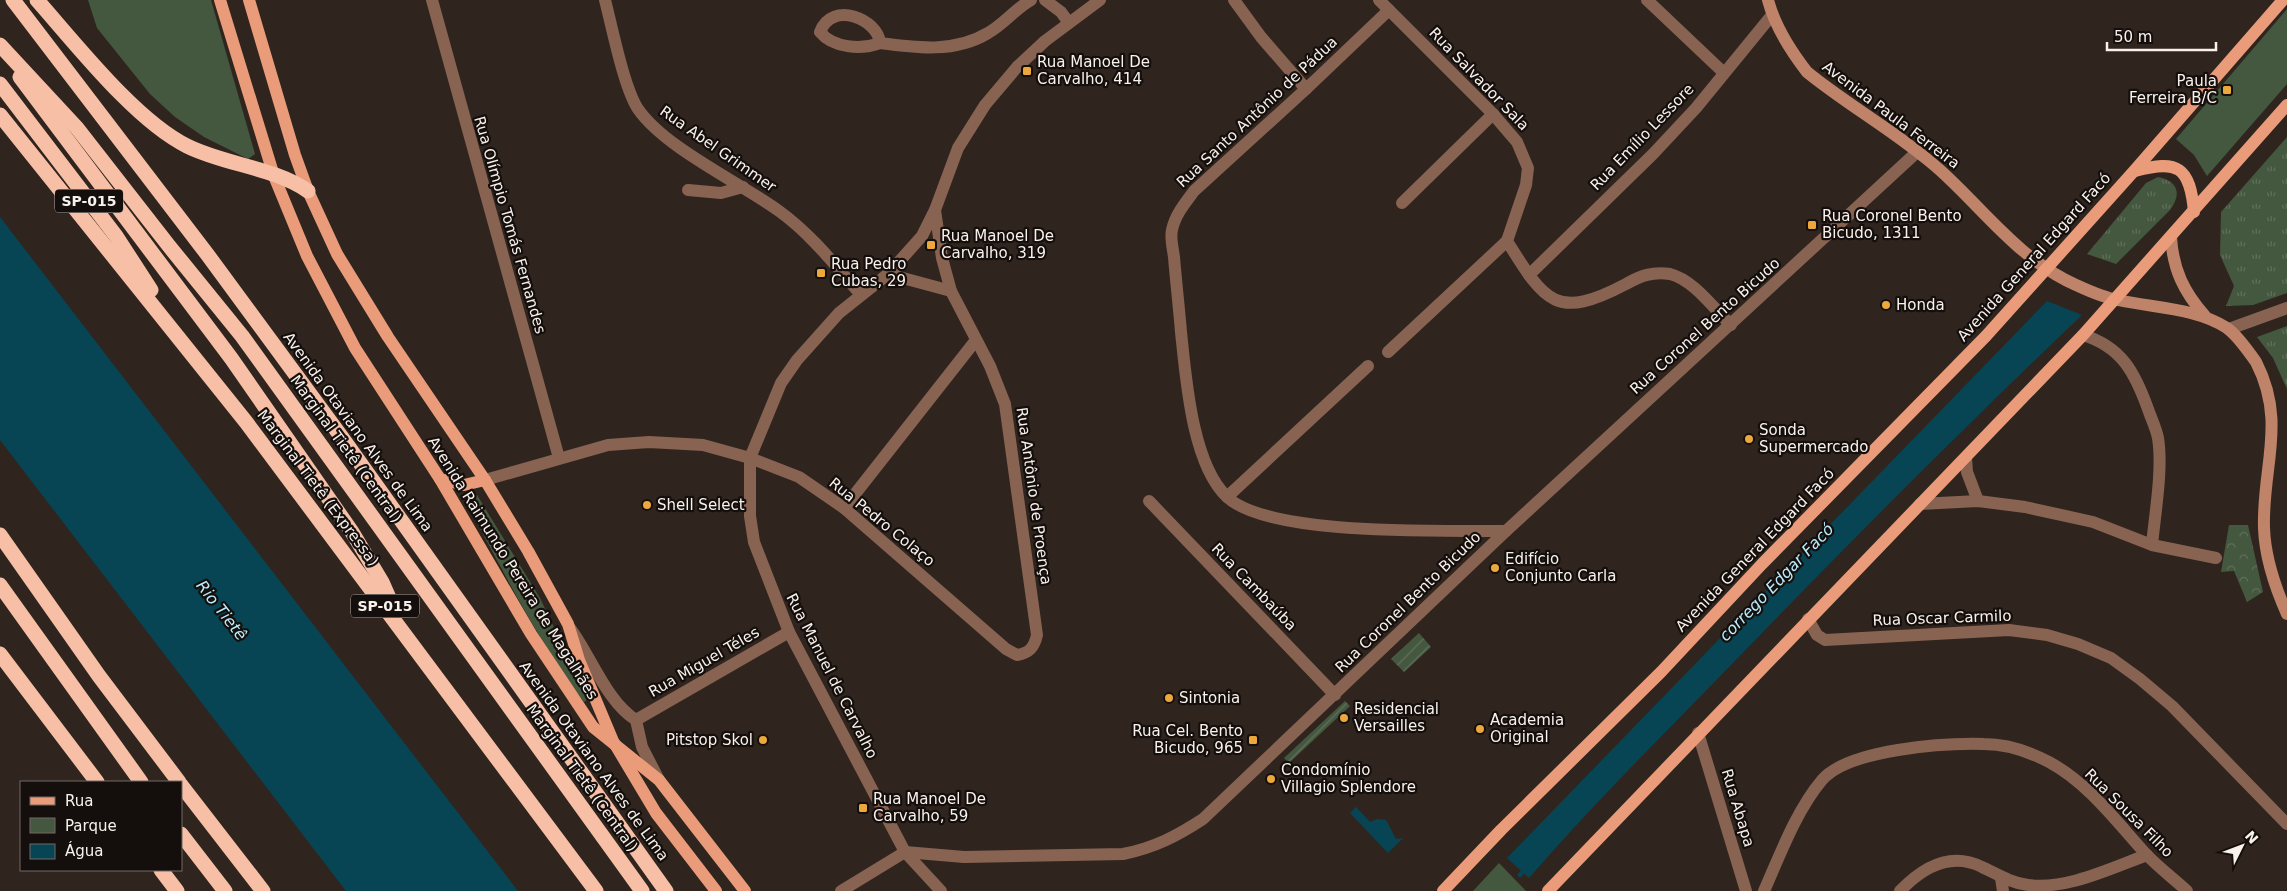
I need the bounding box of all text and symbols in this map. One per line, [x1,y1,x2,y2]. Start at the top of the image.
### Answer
scale bar [2107,20,2216,52]
street label: Rua Salvador Sala [1425,24,1533,134]
text: 50 m [2114,28,2152,46]
street label: Rua Santo Antônio de Pádua [1173,33,1341,191]
place label: Rua Manoel De Carvalho, 414 [1037,53,1150,88]
street label: Avenida Paula Ferreira [1819,57,1963,173]
marker: Rua Manoel De Carvalho, 414 [1021,65,1033,77]
place label: Paula Ferreira B/C [2129,72,2217,107]
street label: Rua Emílio Lessore [1587,80,1697,194]
marker: Paula Ferreira B/C [2221,84,2233,96]
street label: Rua Abel Grimmer [656,102,780,196]
street label: Rua Olímpio Tomás Fernandes [470,114,550,336]
street label: Avenida General Edgard Facó [1954,169,2114,345]
road number: SP-015 [55,190,123,212]
place label: Rua Coronel Bento Bicudo, 1311 [1822,207,1962,242]
marker: Rua Coronel Bento Bicudo, 1311 [1806,219,1818,231]
place label: Rua Manoel De Carvalho, 319 [941,227,1054,262]
marker: Rua Manoel De Carvalho, 319 [925,239,937,251]
street label: Rua Coronel Bento Bicudo [1626,254,1784,398]
place label: Rua Pedro Cubas, 29 [831,255,907,290]
marker: Rua Pedro Cubas, 29 [815,267,827,279]
place label: Honda [1896,296,1945,314]
marker: Honda [1880,299,1892,311]
street label: Avenida Otaviano Alves de Lima [280,329,436,535]
street label: Marginal Tietê (Central) [287,372,405,526]
street label: Marginal Tietê (Expressa) [253,406,383,570]
street label: Rua Antônio de Proença [1013,406,1055,586]
place label: Sonda Supermercado [1759,421,1869,456]
street label: Avenida Raimundo Pereira de Magalhães [424,433,602,703]
marker: Sonda Supermercado [1743,433,1755,445]
street label: Avenida General Edgard Facó [1672,465,1838,635]
street label: Rua Pedro Colaço [826,474,938,570]
place label: Shell Select [657,496,745,514]
marker: Shell Select [641,499,653,511]
water label: corrego Edgar Facó [1715,519,1838,645]
street label: Rua Coronel Bento Bicudo [1331,528,1485,676]
street label: Rua Cambaúba [1208,540,1300,634]
place label: Edifício Conjunto Carla [1505,550,1616,585]
marker: Edifício Conjunto Carla [1489,562,1501,574]
water label: Rio Tietê [192,577,251,644]
street label: Rua Manuel de Carvalho [782,590,882,762]
road number: SP-015 [351,594,419,618]
street label: Rua Oscar Carmilo [1872,607,2012,629]
street label: Rua Miguel Téles [646,623,763,701]
street label: Avenida Otaviano Alves de Lima [516,658,672,864]
place label: Sintonia [1179,689,1240,707]
marker: Sintonia [1163,692,1175,704]
place label: Residencial Versailles [1354,700,1439,735]
street label: Marginal Tietê (Central) [523,701,641,855]
place label: Academia Original [1490,711,1564,746]
marker: Residencial Versailles [1338,712,1350,724]
place label: Rua Cel. Bento Bicudo, 965 [1132,722,1243,757]
marker: Academia Original [1474,723,1486,735]
place label: Pitstop Skol [666,731,753,749]
marker: Pitstop Skol [757,734,769,746]
marker: Rua Cel. Bento Bicudo, 965 [1247,734,1259,746]
place label: Condomínio Villagio Splendore [1281,761,1416,796]
street label: Rua Sousa Filho [2081,765,2177,861]
street label: Rua Abapa [1718,767,1758,849]
marker: Condomínio Villagio Splendore [1265,773,1277,785]
legend [20,781,182,871]
place label: Rua Manoel De Carvalho, 59 [873,790,986,825]
text: Rua [65,792,93,810]
marker: Rua Manoel De Carvalho, 59 [857,802,869,814]
text: Parque [65,817,117,835]
north arrow [2217,821,2267,871]
text: N [2242,828,2262,847]
text: Água [65,841,103,860]

